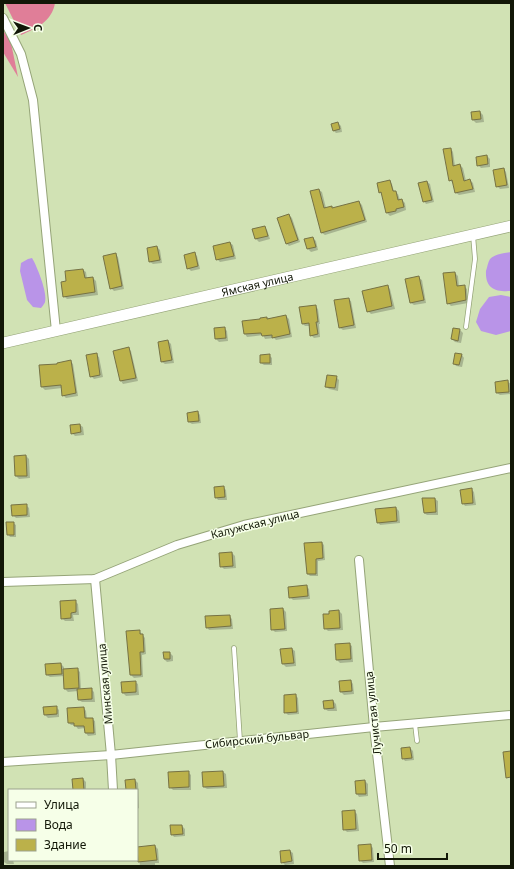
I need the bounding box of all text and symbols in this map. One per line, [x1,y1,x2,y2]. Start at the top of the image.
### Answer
north arrow [8,8,48,48]
text: С [31,24,46,32]
street label: Ямская улица [220,268,295,299]
street label: Калужская улица [209,505,301,542]
street label: Минская улица [93,643,116,725]
street label: Лучистая улица [361,671,384,755]
street label: Сибирский бульвар [204,726,310,751]
legend [8,789,138,861]
text: Улица [44,796,79,813]
text: Вода [44,816,73,833]
scale bar [378,835,447,861]
text: Здание [44,836,87,853]
text: 50 m [384,840,412,857]

